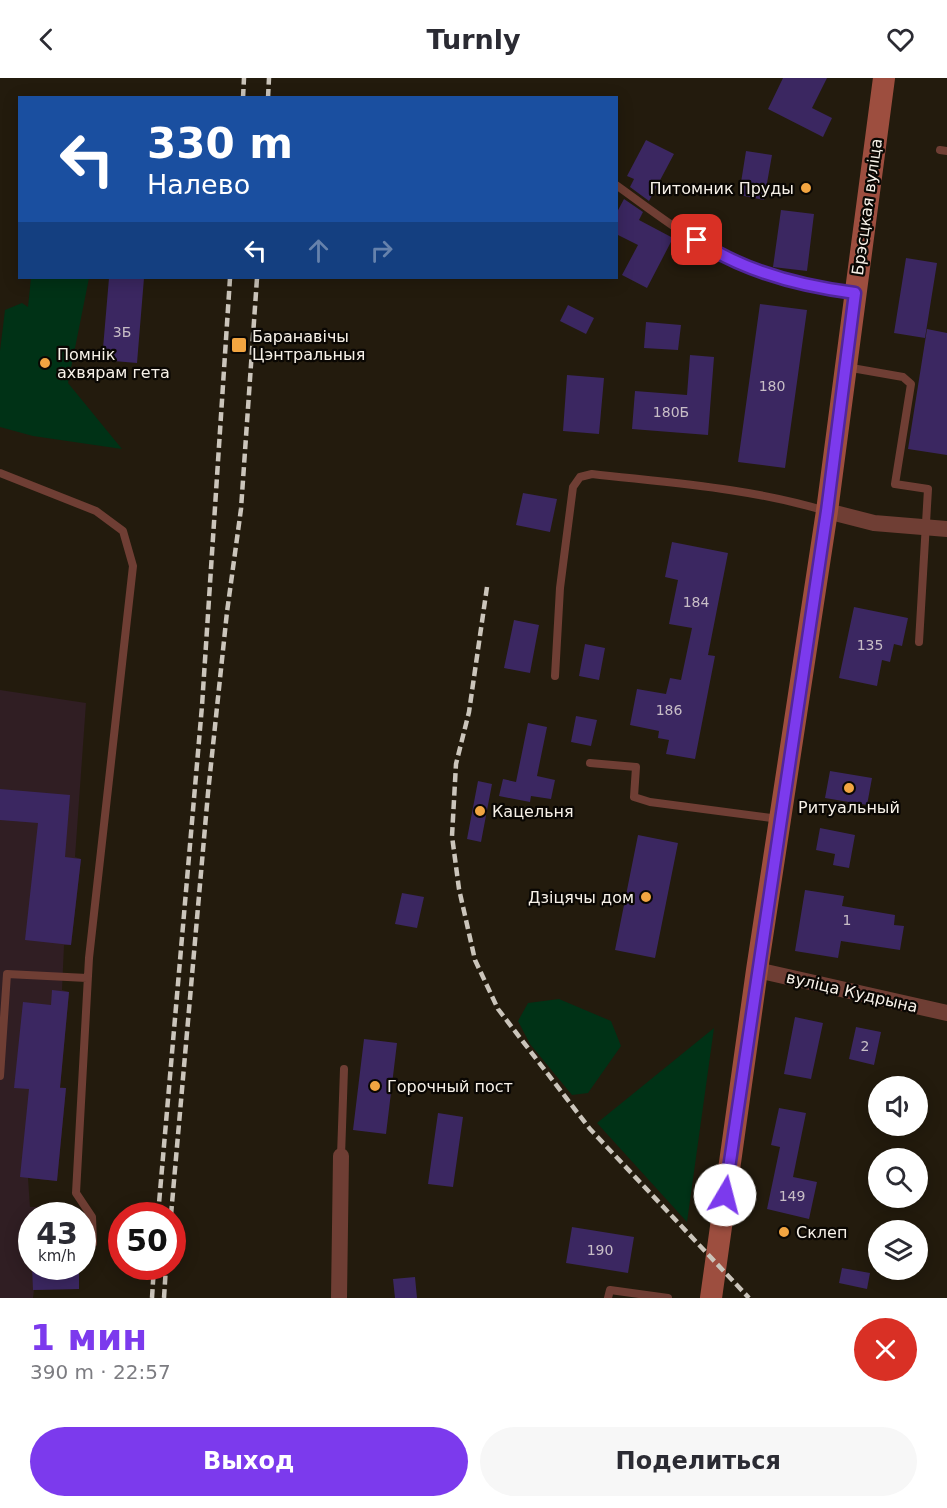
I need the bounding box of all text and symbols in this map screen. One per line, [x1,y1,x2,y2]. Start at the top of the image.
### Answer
icon: back [30,23,63,56]
icon: heart [884,23,917,56]
text: Turnly [426,24,521,55]
text: 330 m [147,119,293,168]
icon: left [48,120,126,198]
street label: Брэсцкая вуліца [848,137,886,277]
text: Налево [147,169,250,200]
place label: Питомник Пруды [649,179,794,198]
marker: Питомник Пруды [799,181,813,195]
pin [671,214,722,265]
icon: arrive [680,223,713,256]
icon: left [239,234,272,267]
icon: ahead [302,234,335,267]
icon: right [365,234,398,267]
house number: 3Б [113,324,131,340]
place label: Баранавічы Цэнтральныя [252,327,365,364]
marker: Баранавічы Цэнтральныя [230,336,248,354]
place label: Помнік ахвярам гета [57,345,170,382]
marker: Помнік ахвярам гета [38,356,52,370]
house number: 180 [759,378,785,394]
house number: 180Б [653,404,689,420]
house number: 184 [683,594,709,610]
house number: 135 [857,637,883,653]
house number: 186 [656,702,682,718]
marker: Ритуальный [842,781,856,795]
place label: Ритуальный [798,798,900,817]
place label: Кацельня [492,802,574,821]
marker: Кацельня [473,804,487,818]
place label: Дзіцячы дом [528,888,634,907]
marker: Дзіцячы дом [639,890,653,904]
house number: 1 [843,912,851,928]
street label: вуліца Кудрына [784,968,920,1016]
house number: 2 [861,1038,869,1054]
map controls [868,1076,928,1280]
button: sound [868,1076,928,1136]
place label: Горочный пост [387,1077,513,1096]
marker: Горочный пост [368,1079,382,1093]
button: search [868,1148,928,1208]
position arrow [693,1163,757,1227]
house number: 149 [779,1188,805,1204]
speed limit sign: 50 [108,1202,186,1280]
text: 43 [36,1216,78,1251]
button: layers [868,1220,928,1280]
place label: Склеп [796,1223,847,1242]
marker: Склеп [777,1225,791,1239]
house number: 190 [587,1242,613,1258]
text: km/h [38,1247,76,1265]
text: 1 мин [30,1317,147,1358]
button: close [854,1318,917,1381]
text: 390 m · 22:57 [30,1360,171,1384]
button: Выход [30,1427,468,1496]
button: Поделиться [480,1427,917,1496]

